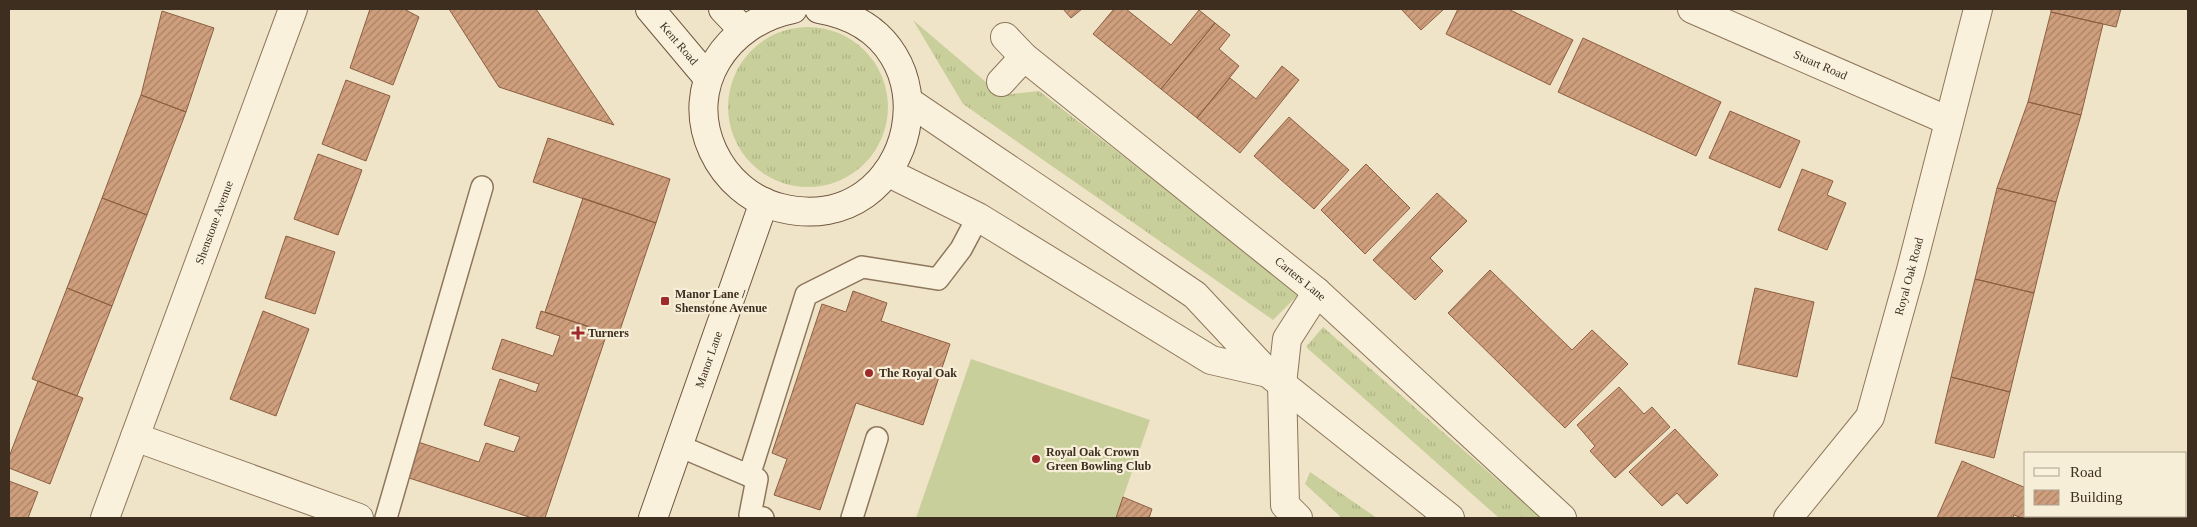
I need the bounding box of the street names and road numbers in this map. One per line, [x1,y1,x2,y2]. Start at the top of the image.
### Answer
street label: Kent Road [657,19,701,68]
street label: Stuart Road [1791,47,1849,83]
street label: Shenstone Avenue [192,179,236,266]
street label: Royal Oak Road [1892,236,1926,317]
street label: Carters Lane [1272,254,1329,304]
street label: Manor Lane [692,329,725,390]

